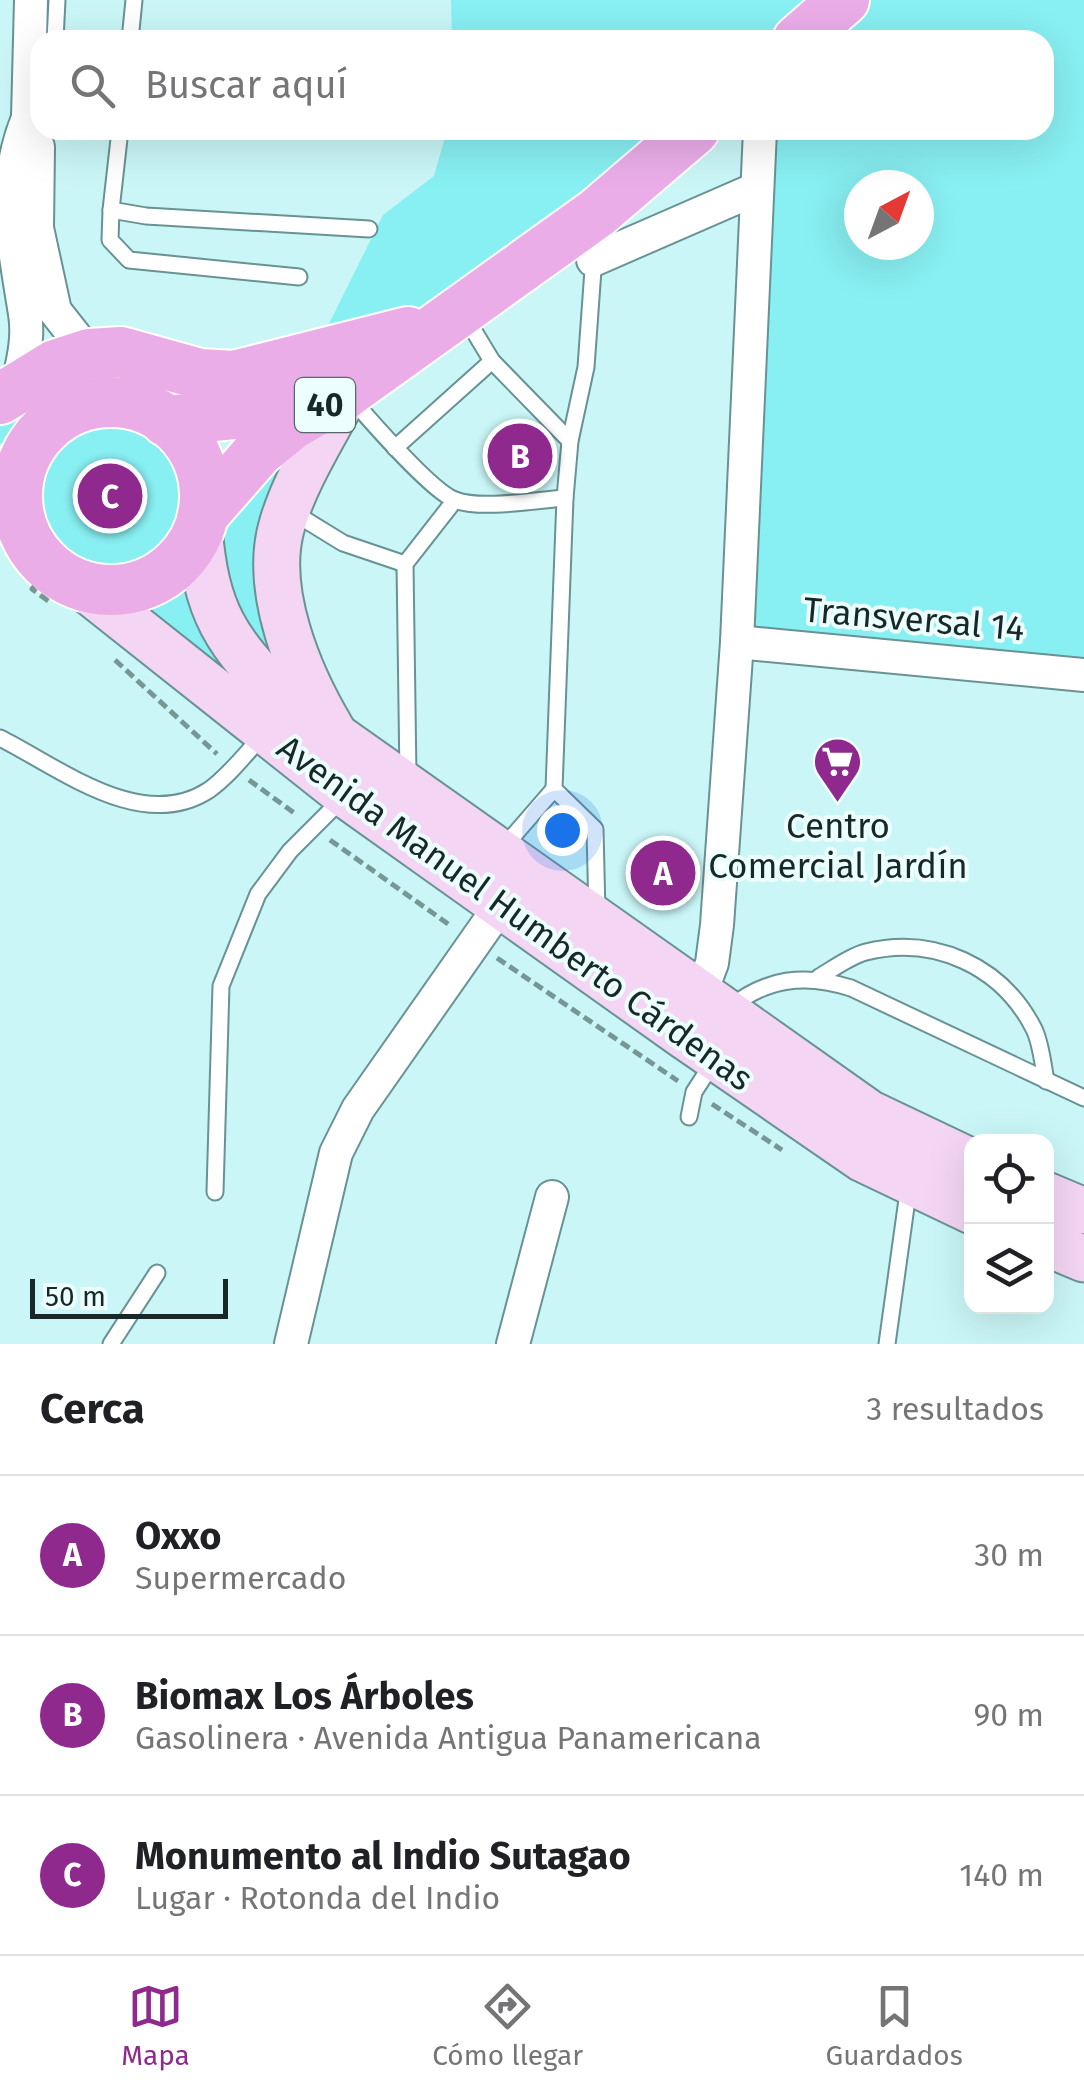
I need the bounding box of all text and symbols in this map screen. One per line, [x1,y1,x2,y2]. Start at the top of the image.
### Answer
search box [30,30,1054,140]
icon: search [65,58,120,113]
text: Buscar aquí [145,62,347,108]
north arrow [844,170,934,260]
road number: 40 [295,378,355,432]
pin: B [488,418,552,494]
pin: C [78,458,142,534]
street label: Transversal 14 [802,588,1026,650]
street label: Avenida Manuel Humberto Cárdenas [269,726,761,1100]
supermarket icon: Centro Comercial Jardín [812,736,864,804]
your location [537,805,588,856]
place label: Centro Comercial Jardín [708,805,968,887]
pin: A [630,836,696,910]
map controls [964,1134,1054,1314]
button: locate [964,1134,1054,1224]
button: layers [964,1224,1054,1314]
scale bar [30,1274,228,1318]
text: 50 m [45,1280,106,1313]
text: Cerca [40,1384,145,1434]
text: 3 resultados [866,1390,1044,1428]
text: Oxxo [135,1513,222,1559]
text: A [63,1536,82,1574]
text: 30 m [974,1536,1044,1574]
text: Supermercado [135,1559,346,1597]
text: Biomax Los Árboles [135,1673,474,1719]
text: B [63,1696,82,1734]
text: 90 m [973,1696,1044,1734]
text: Gasolinera · Avenida Antigua Panamericana [135,1719,762,1757]
text: Monumento al Indio Sutagao [135,1833,631,1879]
text: C [63,1856,82,1894]
text: 140 m [959,1856,1044,1894]
text: Lugar · Rotonda del Indio [135,1879,500,1917]
tab: Mapa [121,1979,190,2072]
tab: Cómo llegar [432,1979,583,2072]
tab: Guardados [825,1979,963,2072]

